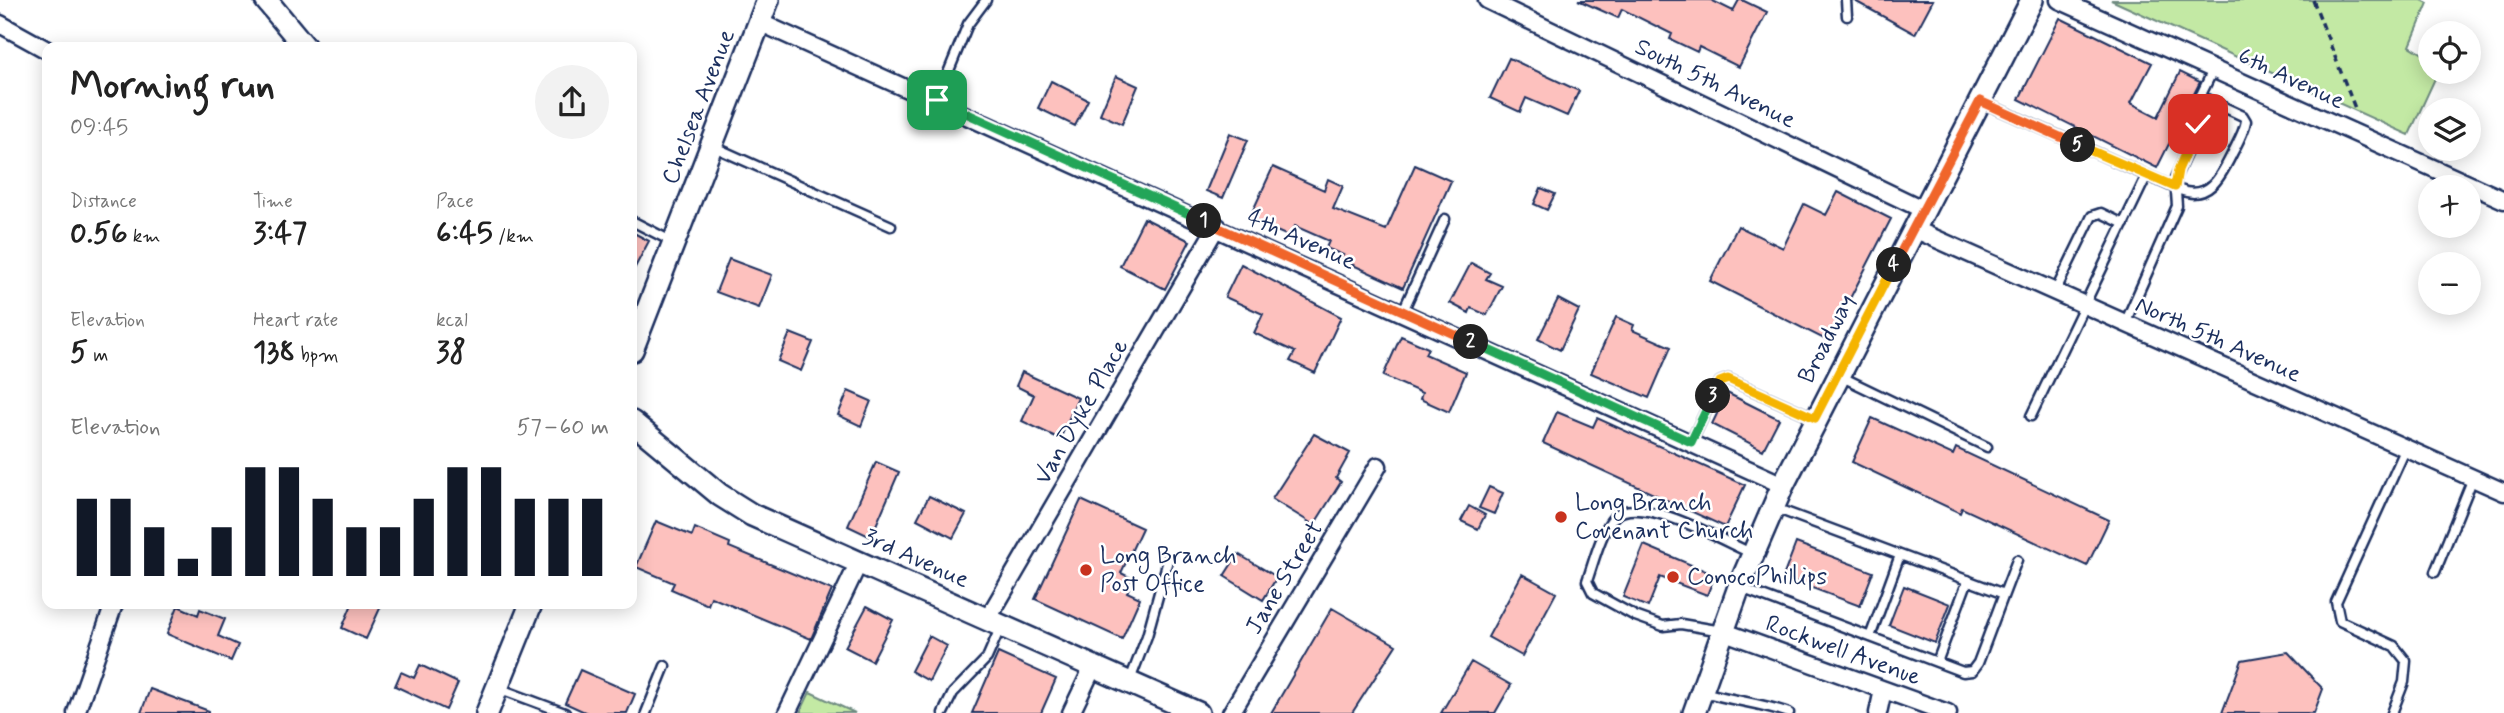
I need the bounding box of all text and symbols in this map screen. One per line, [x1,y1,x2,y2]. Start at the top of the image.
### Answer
map controls [2418,21,2481,315]
button: locate [2418,21,2481,84]
street label: Chelsea Avenue [655,25,743,189]
street label: South 5th Avenue [1630,32,1801,136]
street label: 6th Avenue [2233,41,2349,117]
text: Morning run [70,62,275,111]
button: share [535,65,609,139]
pin [907,70,967,130]
icon: arrive [918,81,956,119]
pin [2168,94,2228,154]
button: layers [2418,98,2481,161]
icon: check [2179,105,2217,143]
text: 09:45 [70,113,128,143]
pin: 5 [2060,128,2096,162]
text: 5 [2072,132,2083,157]
button: + [2418,175,2481,238]
text: Distance [70,189,137,214]
text: Time [253,189,293,214]
text: Pace [436,189,474,214]
street label: 4th Avenue [1242,202,1360,278]
pin: 1 [1186,204,1222,238]
text: 1 [1199,208,1208,233]
text: 0.56 [70,214,128,253]
text: 3:47 [253,214,307,253]
text: 6:45 [436,214,493,253]
text: km [128,224,160,249]
text: /km [493,224,534,249]
pin: 4 [1876,247,1912,282]
text: 4 [1888,252,1899,277]
button: − [2418,252,2481,315]
street label: Broadway [1791,289,1863,389]
street label: North 5th Avenue [2130,290,2306,391]
text: Elevation [70,308,145,333]
text: Heart rate [253,308,338,333]
text: kcal [436,308,468,333]
pin: 2 [1454,324,1488,360]
text: 2 [1466,329,1475,354]
text: 5 [70,333,88,372]
text: 138 [253,333,295,372]
text: 38 [436,333,466,372]
street label: Van Dyke Place [1028,334,1136,490]
text: m [88,343,108,368]
text: bpm [295,343,339,368]
pin: 3 [1696,378,1730,414]
text: 3 [1708,383,1717,408]
text: Elevation [70,413,161,443]
text: 57–60 m [516,413,609,443]
place label: Long Branch Covenant Church [1575,488,1753,547]
marker: Long Branch Covenant Church [1553,509,1569,525]
street label: Jane Street [1239,516,1331,640]
street label: 3rd Avenue [858,522,974,596]
place label: Long Branch Post Office [1100,541,1237,600]
marker: Long Branch Post Office [1078,562,1094,578]
place label: ConocoPhillips [1687,562,1827,593]
marker: ConocoPhillips [1665,569,1681,585]
street label: Rockwell Avenue [1761,609,1925,693]

